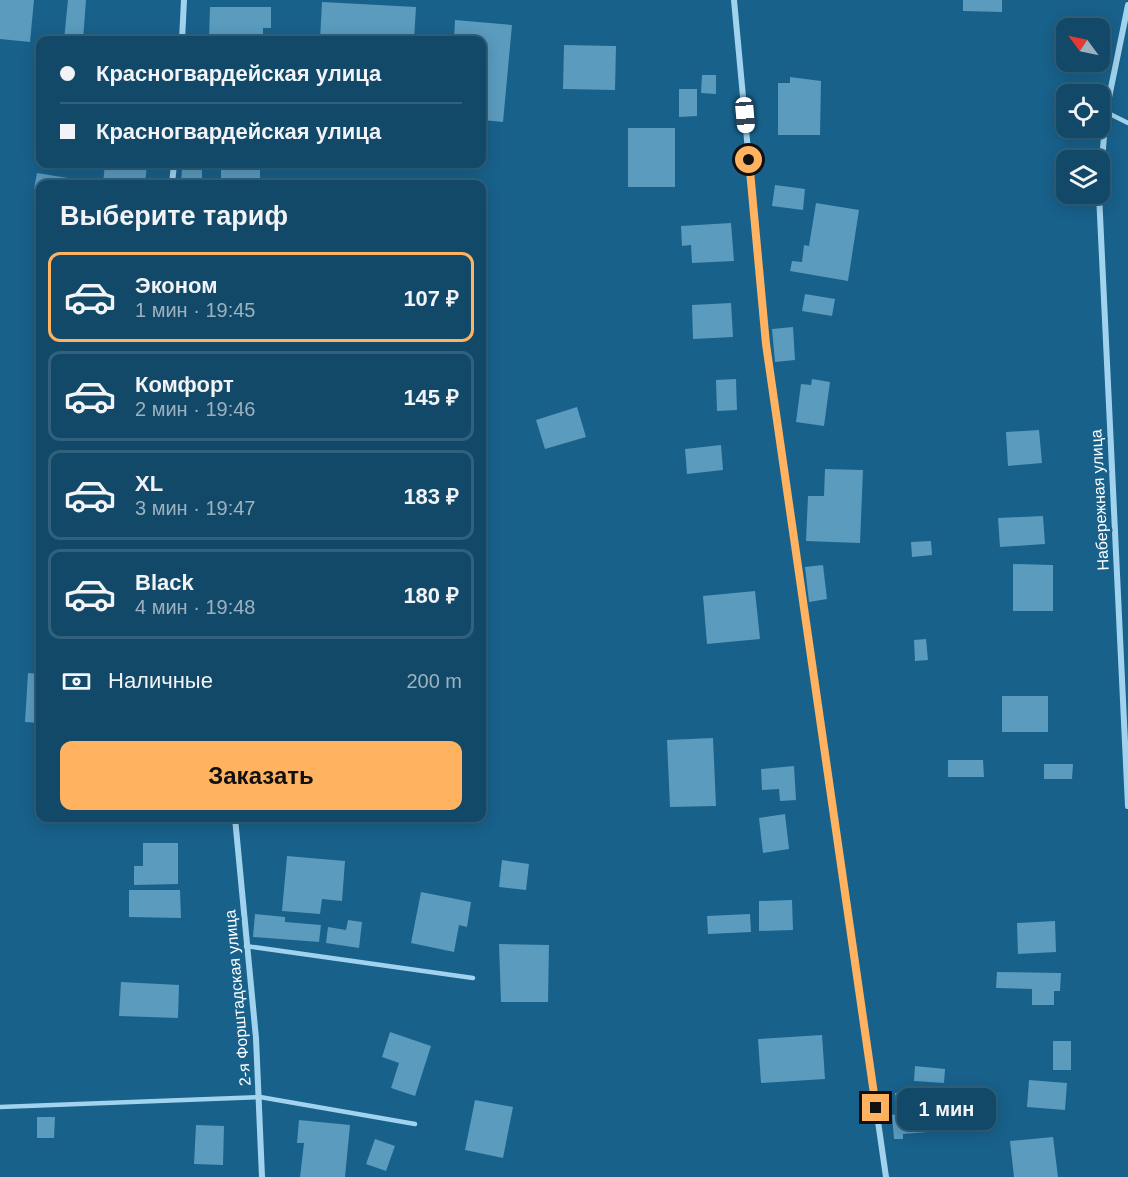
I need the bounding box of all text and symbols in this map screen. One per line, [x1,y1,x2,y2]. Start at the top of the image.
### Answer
north arrow [1056,18,1110,72]
map controls [1056,18,1110,204]
text: Красногвардейская улица [96,61,381,86]
button: locate [1056,84,1110,138]
car [734,96,756,134]
text: Красногвардейская улица [96,119,381,144]
route start [735,146,762,173]
button: layers [1056,150,1110,204]
text: Выберите тариф [60,201,288,231]
icon: car [63,270,117,324]
text: Эконом [135,273,218,298]
text: 107 ₽ [403,286,459,311]
text: 1 мин · 19:45 [135,299,255,321]
icon: car [63,369,117,423]
text: Комфорт [135,372,234,397]
text: 145 ₽ [403,385,459,410]
text: 2 мин · 19:46 [135,398,255,420]
street label: Набережная улица [1087,429,1112,571]
icon: car [63,468,117,522]
text: XL [135,471,163,496]
text: 183 ₽ [403,484,459,509]
text: 3 мин · 19:47 [135,497,255,519]
icon: car [63,567,117,621]
text: Black [135,570,194,595]
text: 180 ₽ [403,583,459,608]
text: 4 мин · 19:48 [135,596,255,618]
icon: cash [60,665,93,698]
text: Наличные [108,668,213,693]
text: 200 m [406,670,462,692]
button: Заказать [60,741,462,810]
street label: 2-я Форштадская улица [221,909,254,1087]
callout: 1 мин [897,1087,996,1129]
route end [862,1094,889,1121]
text: 1 мин [919,1098,974,1120]

